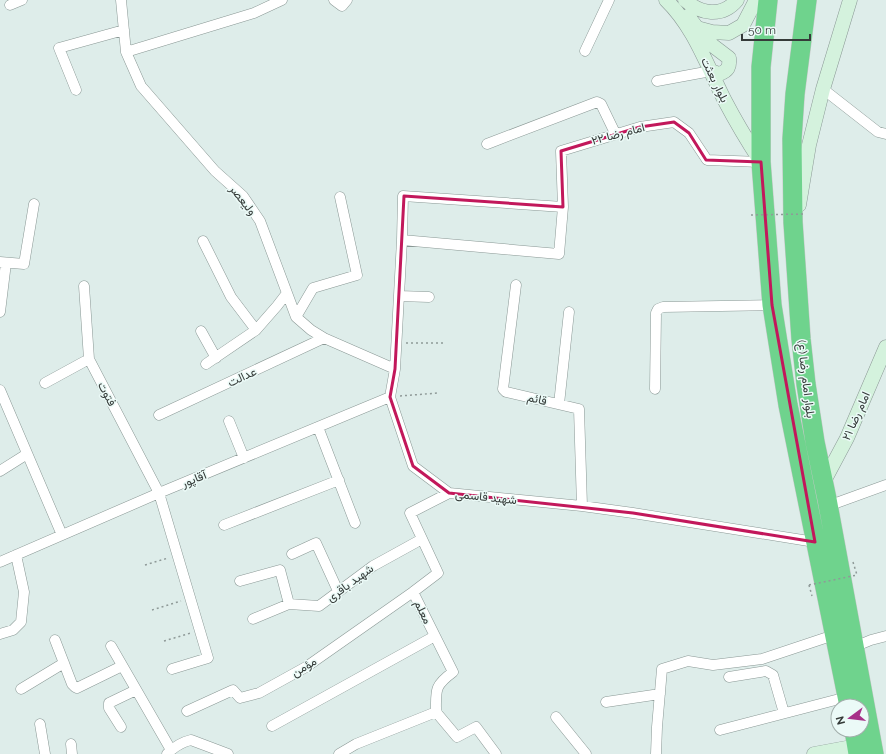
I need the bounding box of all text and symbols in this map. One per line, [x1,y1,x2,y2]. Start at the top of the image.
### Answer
scale bar [742,16,810,42]
text: 50 m [748,23,776,37]
street label: بلوار بعثت [697,55,732,105]
street label: امام رضا ۲۲ [590,120,646,149]
street label: ولیعصر [225,181,259,219]
street label: بلوار امام رضا (ع) [792,339,818,419]
street label: عدالت [225,364,259,390]
street label: فتوت [94,379,119,409]
street label: قائم [525,390,548,409]
street label: امام رضا ۲۱ [839,390,874,443]
street label: آقاپور [179,467,210,492]
street label: شهید قاسمی [454,487,518,508]
street label: شهید باقری [324,561,377,605]
street label: معلم [410,598,435,627]
street label: مؤمن [289,654,320,681]
north arrow [830,698,870,738]
text: N [833,715,848,726]

